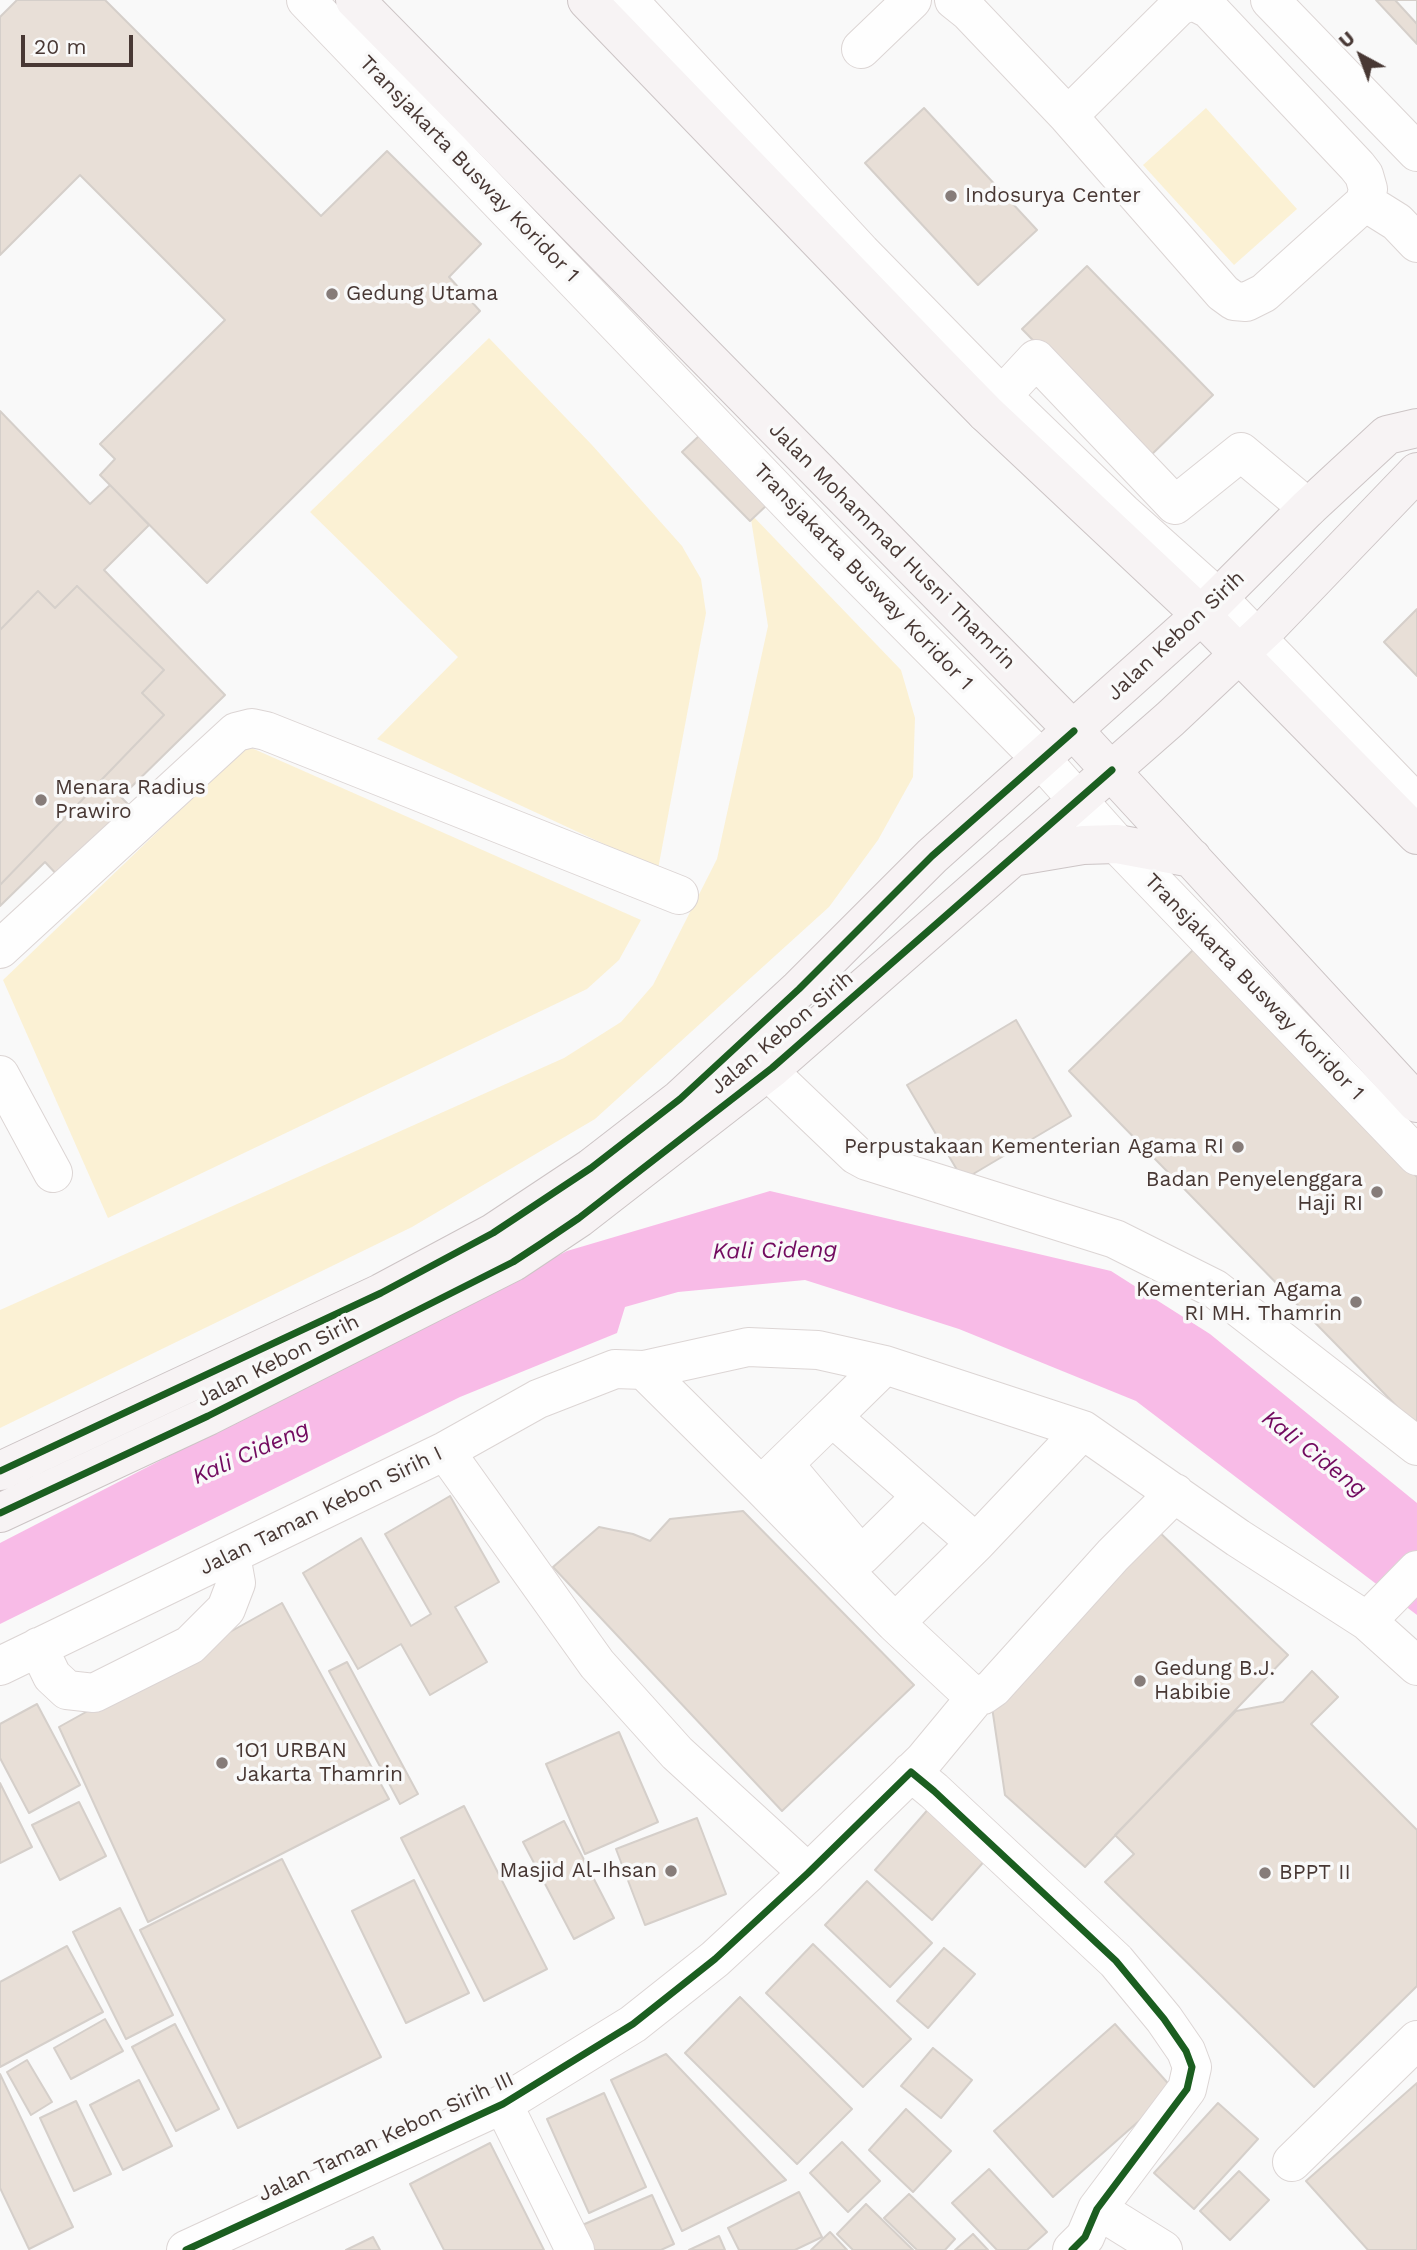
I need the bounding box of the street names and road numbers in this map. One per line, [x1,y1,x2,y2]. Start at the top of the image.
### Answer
street label: Transjakarta Busway Koridor 1 [354,50,584,288]
street label: Jalan Mohammad Husni Thamrin [763,417,1021,675]
street label: Transjakarta Busway Koridor 1 [748,458,978,696]
street label: Jalan Kebon Sirih [1102,566,1250,706]
street label: Transjakarta Busway Koridor 1 [1139,868,1369,1106]
street label: Jalan Kebon Sirih [705,966,859,1100]
street label: Jalan Kebon Sirih [193,1309,363,1413]
street label: Jalan Taman Kebon Sirih I [196,1441,446,1581]
street label: Jalan Taman Kebon Sirih III [254,2067,518,2207]

